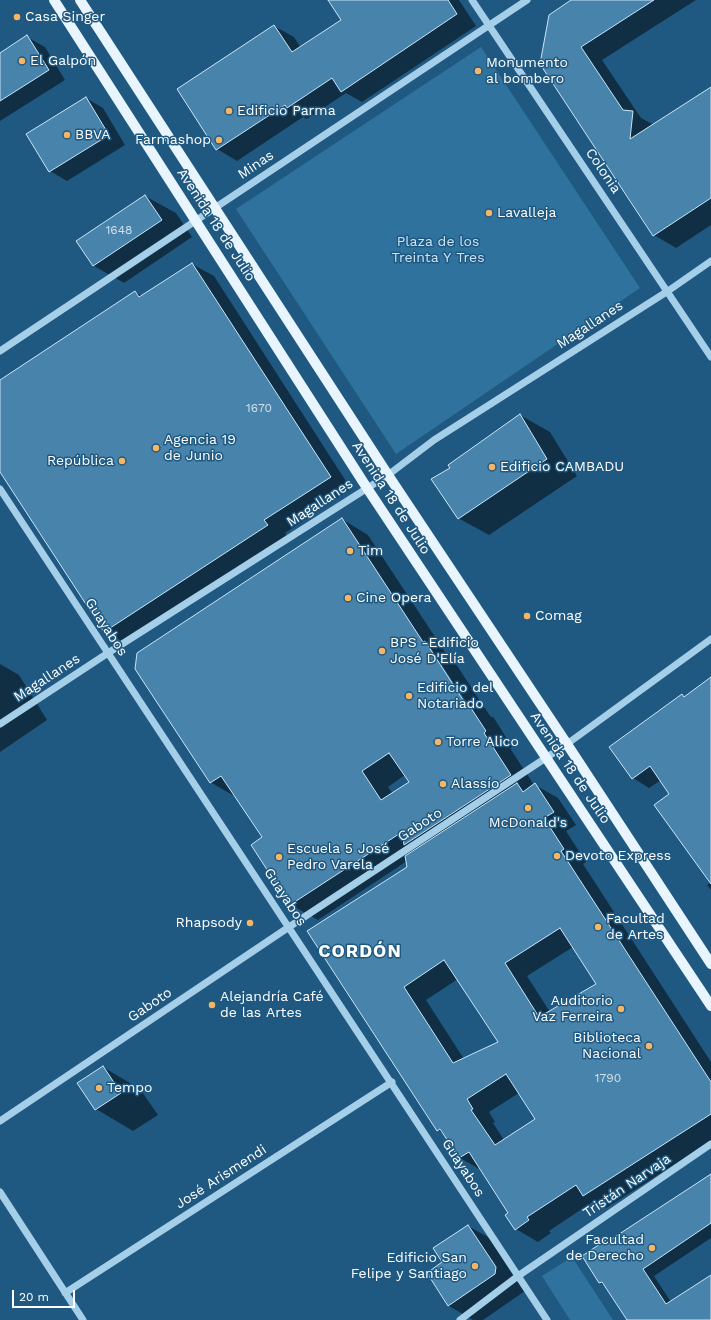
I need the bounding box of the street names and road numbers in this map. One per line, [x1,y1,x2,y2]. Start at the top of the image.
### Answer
street label: Colonia [582,145,624,197]
street label: Minas [235,147,277,183]
street label: Avenida 18 de Julio [173,165,259,285]
street label: Magallanes [554,297,626,353]
street label: Avenida 18 de Julio [348,438,434,558]
street label: Magallanes [284,475,356,531]
street label: Guayabos [81,595,131,659]
street label: Magallanes [11,650,83,706]
street label: Avenida 18 de Julio [526,709,614,827]
street label: Gaboto [395,805,445,845]
street label: Guayabos [260,865,310,929]
street label: Gaboto [125,984,175,1026]
street label: Guayabos [438,1136,488,1200]
street label: José Arismendi [172,1141,270,1213]
street label: Tristán Narvaja [580,1151,674,1221]

